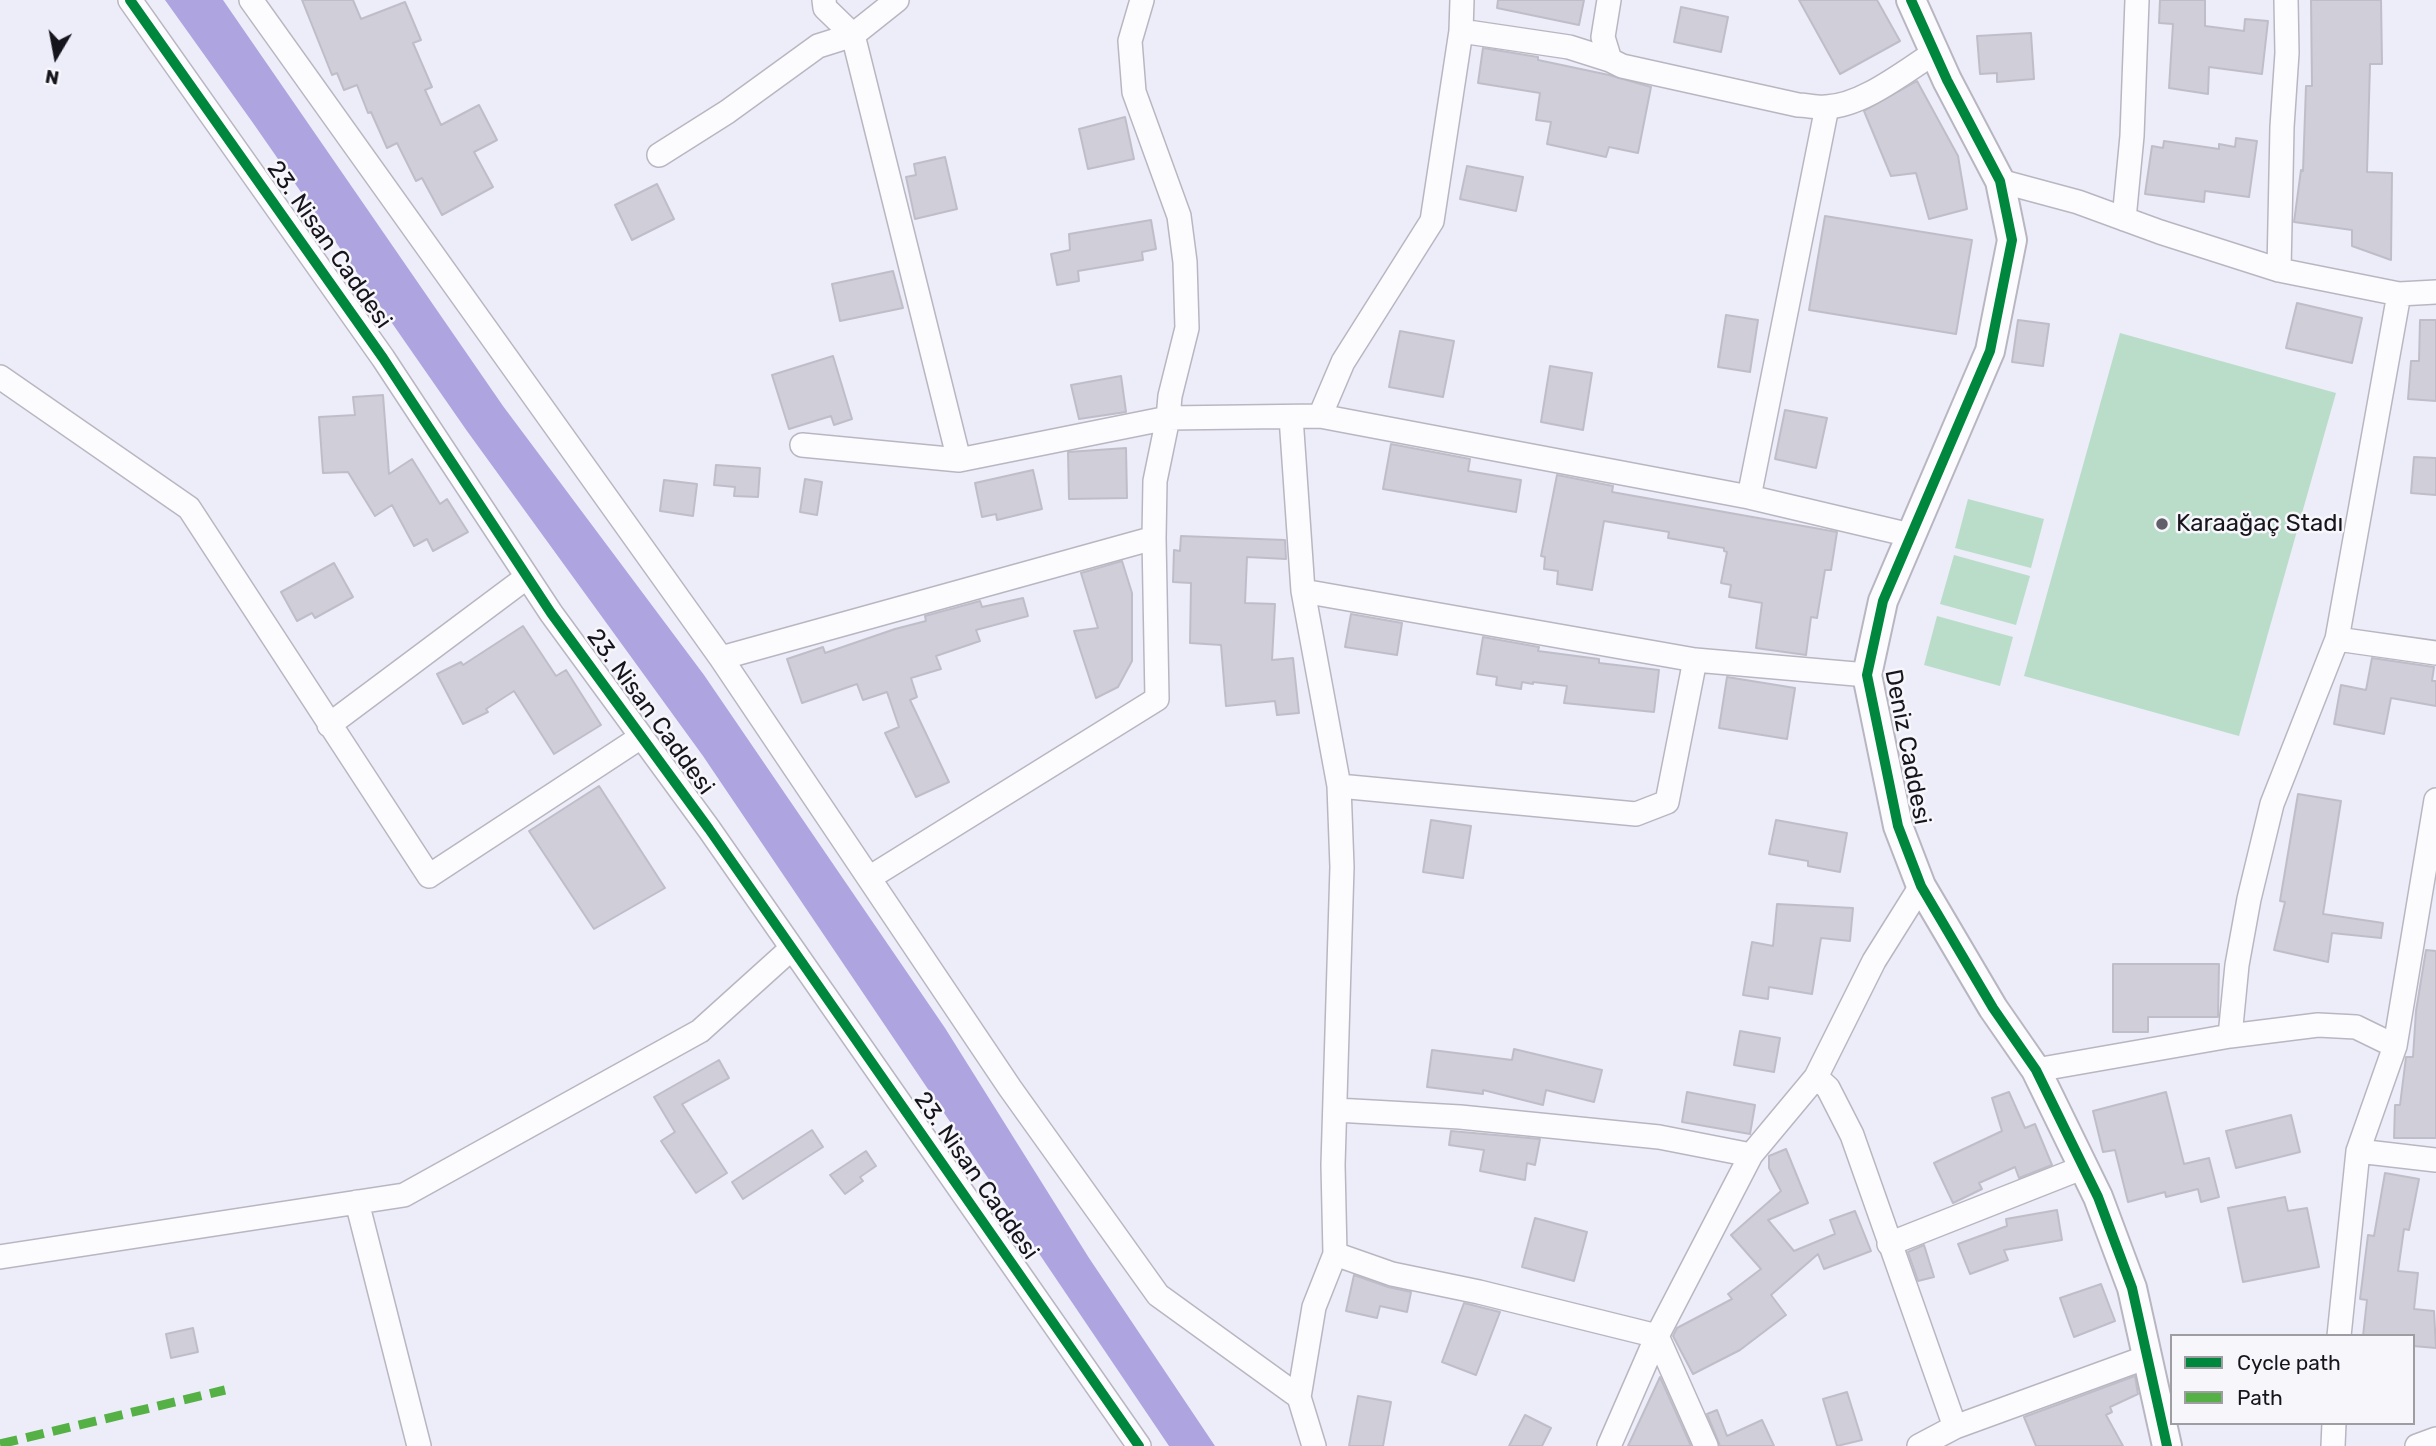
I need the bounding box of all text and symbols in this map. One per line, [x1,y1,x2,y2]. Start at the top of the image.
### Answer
north arrow [21,21,91,91]
text: N [44,65,61,90]
street label: 23. Nisan Caddesi [260,156,398,334]
place label: Karaağaç Stadı [2176,510,2343,538]
marker: Karaağaç Stadı [2154,516,2170,532]
street label: 23. Nisan Caddesi [580,623,720,801]
street label: Deniz Caddesi [1878,667,1936,827]
street label: 23. Nisan Caddesi [907,1087,1045,1265]
legend [2170,1334,2415,1425]
text: Cycle path [2237,1350,2341,1375]
text: Path [2237,1385,2283,1410]

